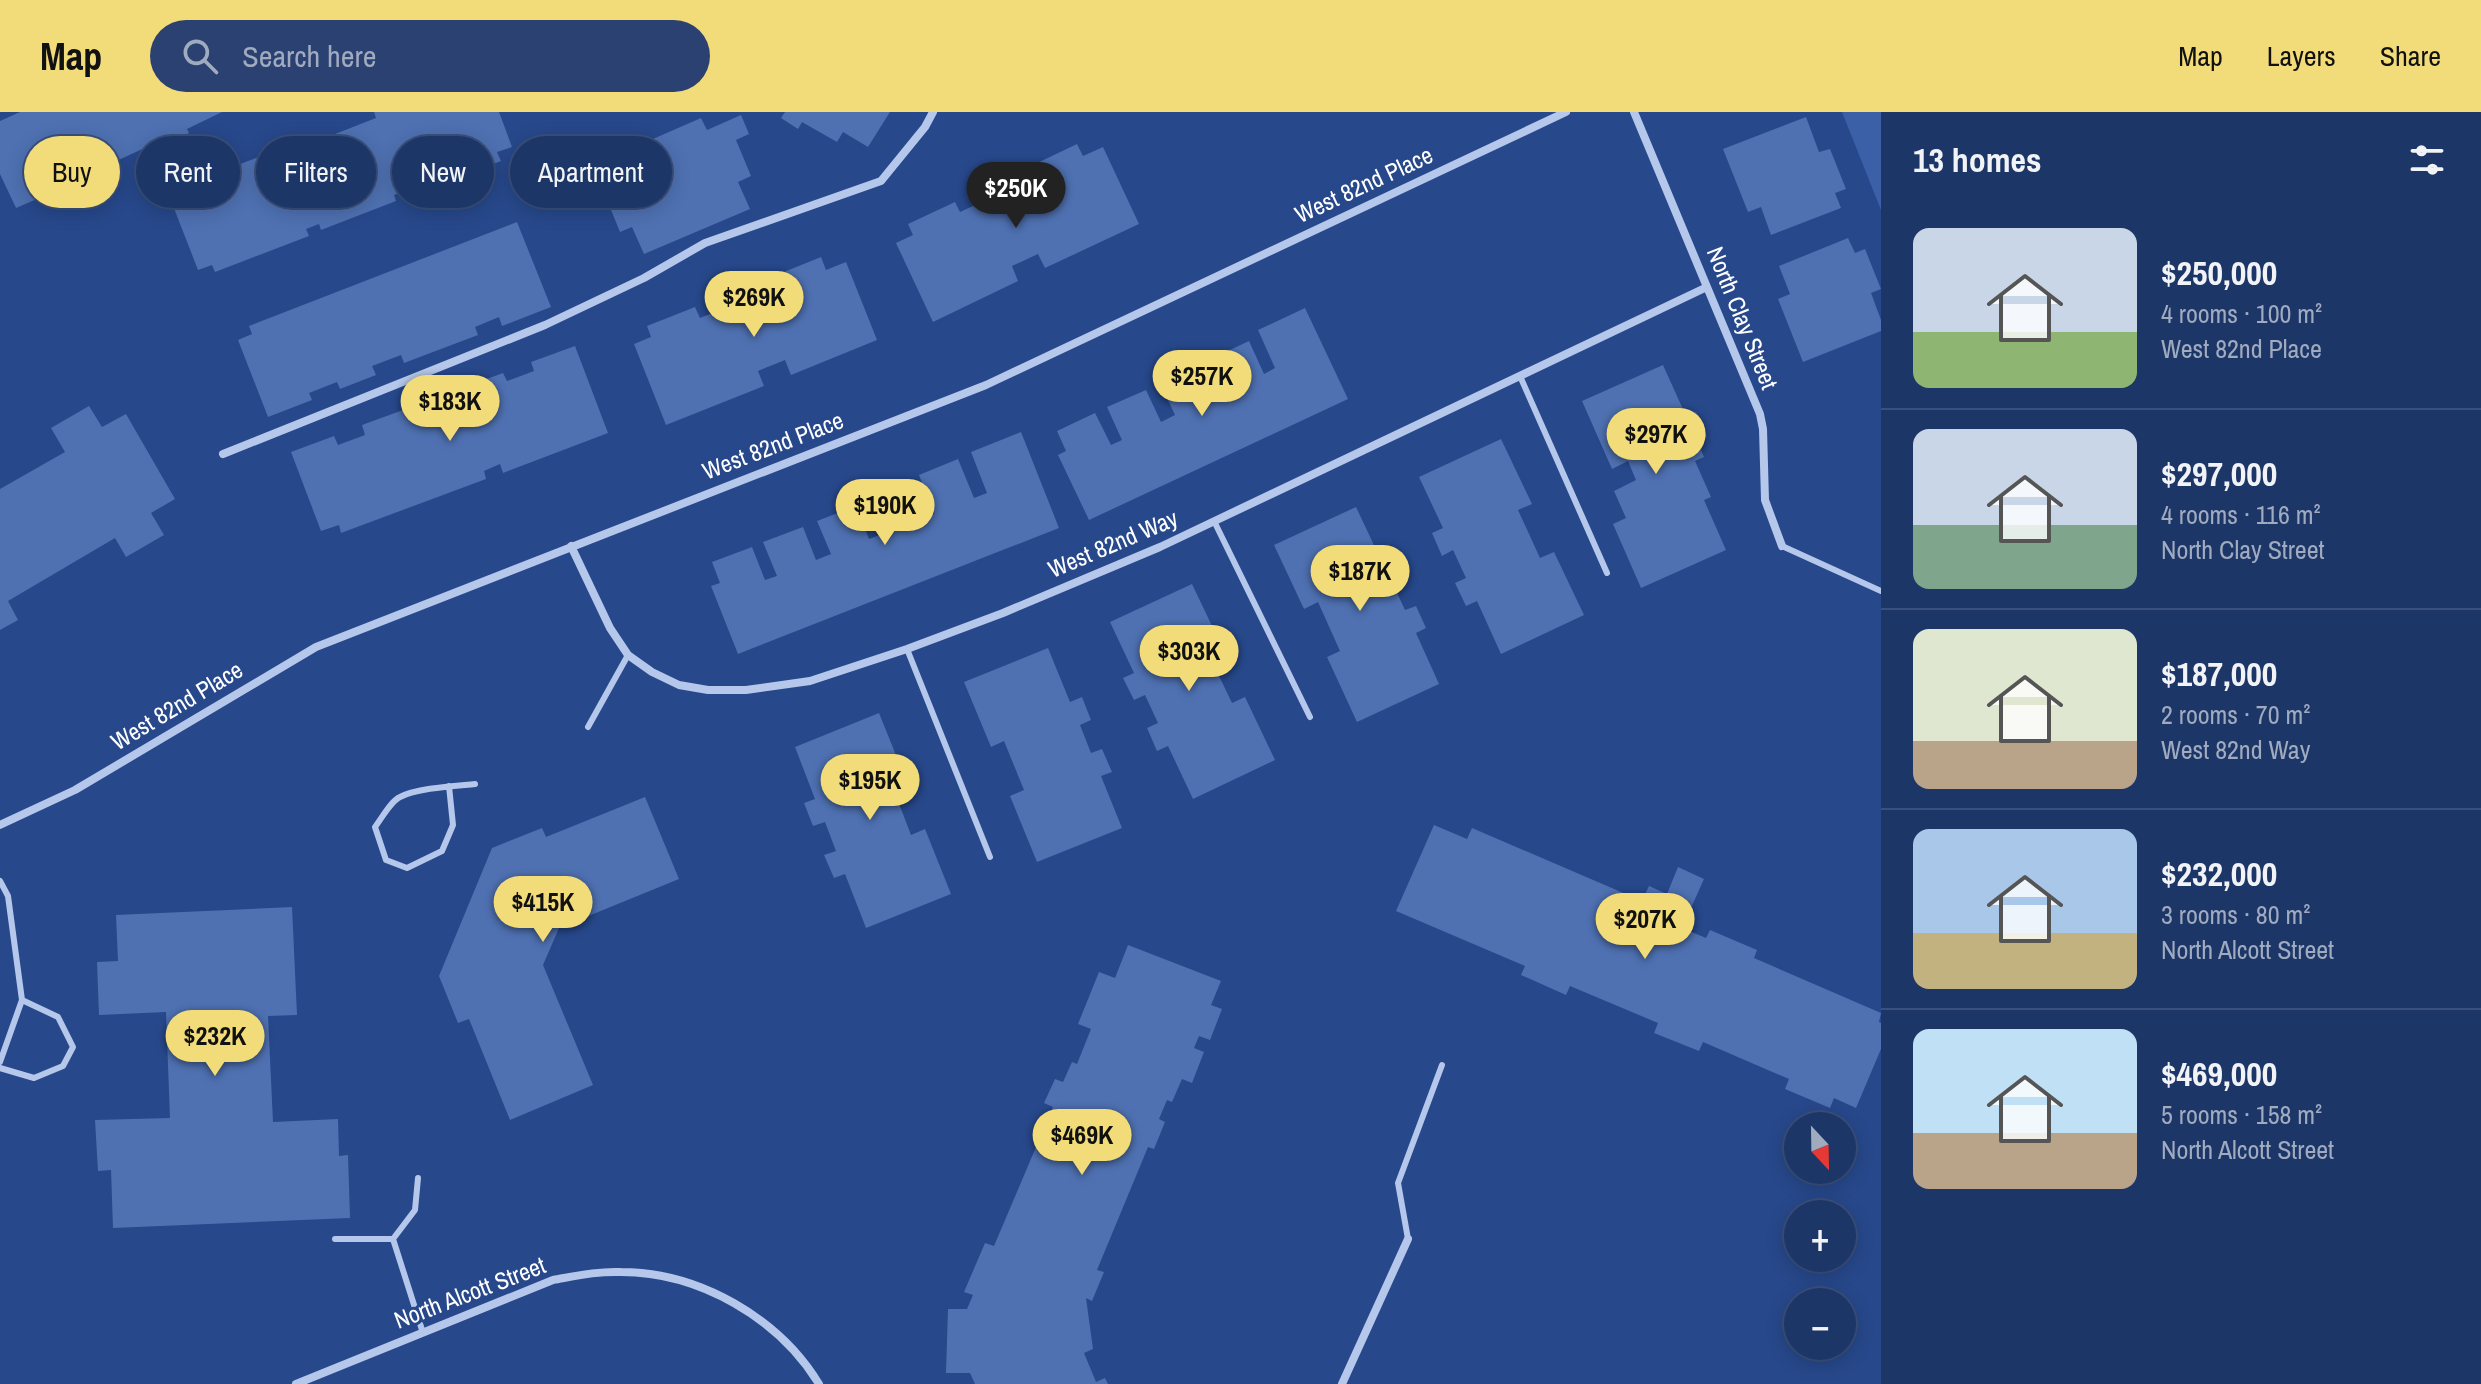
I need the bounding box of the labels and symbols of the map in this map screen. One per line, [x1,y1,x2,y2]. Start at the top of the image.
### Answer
street label: West 82nd Place [1290,138,1438,230]
pin: $250K [960,162,1072,230]
street label: North Clay Street [1700,242,1786,394]
pin: $269K [698,271,810,339]
pin: $257K [1146,350,1258,418]
pin: $183K [394,375,506,443]
street label: West 82nd Place [698,404,848,487]
pin: $297K [1600,408,1712,476]
pin: $190K [829,479,941,547]
street label: West 82nd Way [1043,501,1182,585]
pin: $187K [1304,545,1416,613]
pin: $303K [1133,625,1245,693]
street label: West 82nd Place [105,653,248,757]
pin: $195K [814,754,926,822]
pin: $415K [487,876,599,944]
pin: $207K [1589,893,1701,961]
pin: $232K [159,1010,271,1078]
pin: $469K [1026,1109,1138,1177]
north arrow [1784,1112,1856,1184]
street label: North Alcott Street [389,1248,550,1336]

